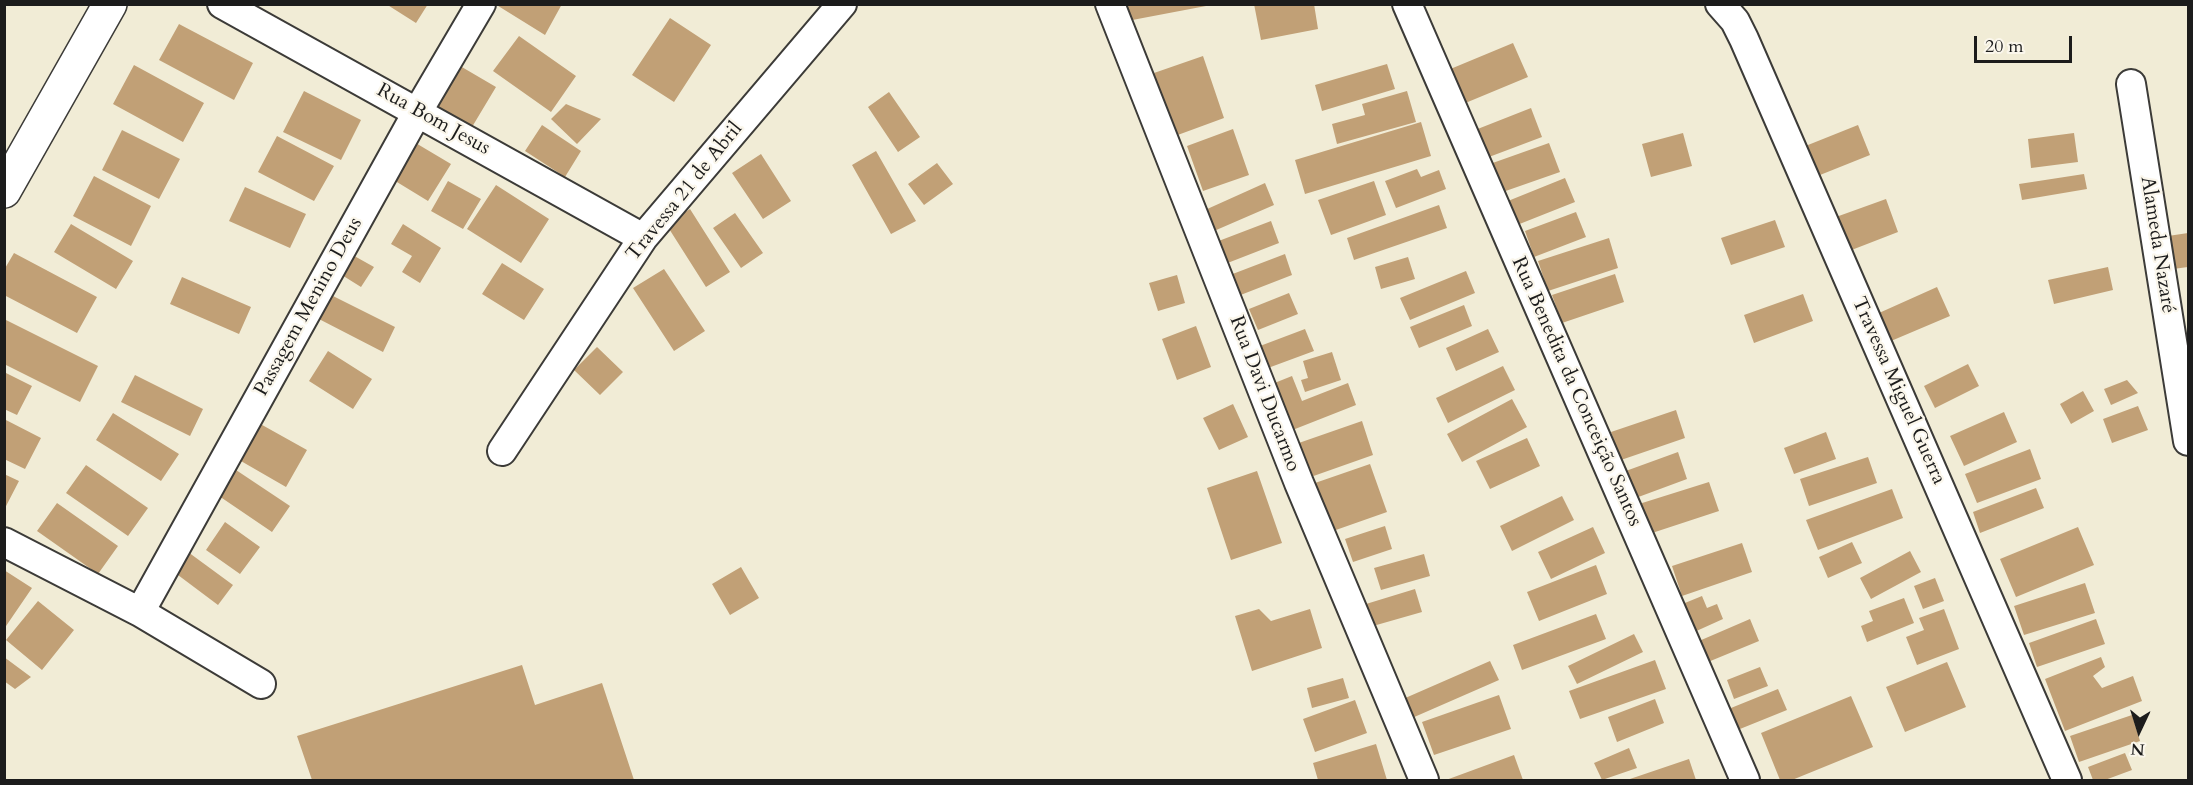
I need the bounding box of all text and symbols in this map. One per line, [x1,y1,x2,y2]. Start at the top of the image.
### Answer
scale bar [1977,24,2074,62]
text: 20 m [1985,34,2024,59]
street label: Rua Bom Jesus [372,79,494,161]
street label: Travessa 21 de Abril [622,118,748,266]
street label: Alameda Nazaré [2134,175,2180,315]
street label: Passagem Menino Deus [250,213,368,401]
street label: Rua Benedita da Conceição Santos [1506,254,1646,530]
street label: Travessa Miguel Guerra [1846,294,1950,488]
street label: Rua Davi Ducarmo [1223,313,1305,475]
north arrow [2109,701,2169,761]
text: N [2130,737,2145,760]

